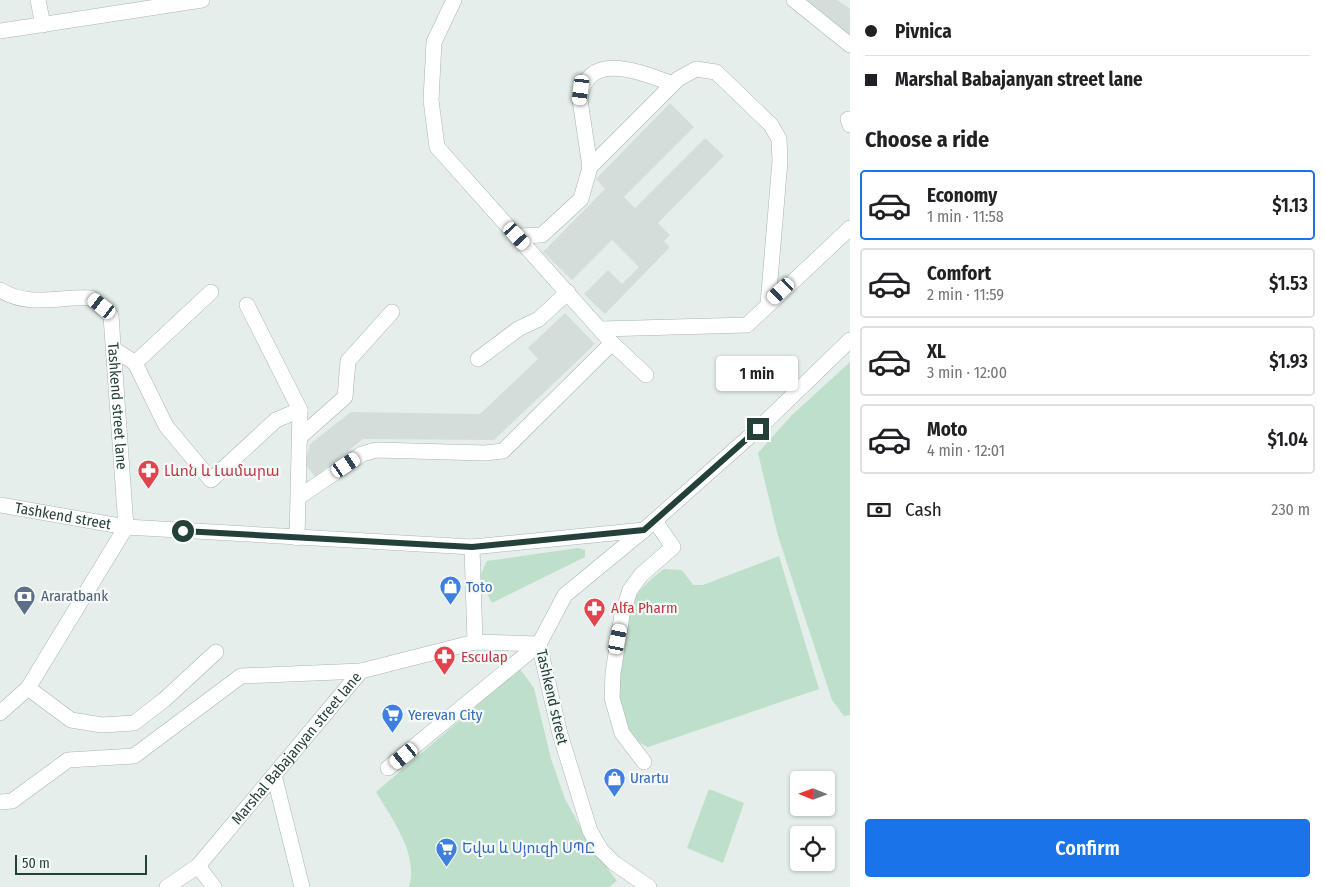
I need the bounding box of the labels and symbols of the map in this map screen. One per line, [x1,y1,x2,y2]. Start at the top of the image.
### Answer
car [571,74,590,106]
car [501,220,532,252]
car [764,275,797,307]
car [85,291,118,321]
street label: Tashkend street lane [104,342,131,470]
callout: 1 min [717,356,799,392]
route end [747,418,769,440]
car [329,450,362,480]
pharmacy icon: Լևոն և Լամարա [136,459,160,490]
place label: Լևոն և Լամարա [164,462,280,480]
street label: Tashkend street [14,499,113,533]
route start [172,520,194,542]
shop icon: Toto [438,575,462,606]
place label: Toto [466,578,493,596]
bank icon: Araratbank [13,584,37,615]
place label: Araratbank [41,587,108,605]
pharmacy icon: Alfa Pharm [583,596,607,627]
place label: Alfa Pharm [611,599,678,617]
car [607,623,628,655]
pharmacy icon: Esculap [433,645,457,676]
place label: Esculap [461,648,508,666]
street label: Tashkend street [532,648,572,747]
street label: Marshal Babajanyan street lane [228,668,365,828]
supermarket icon: Yerevan City [380,703,404,734]
place label: Yerevan City [408,706,483,724]
car [387,741,420,771]
shop icon: Urartu [602,766,626,797]
place label: Urartu [630,769,669,787]
north arrow [790,771,835,816]
supermarket icon: Եվա և Սյուզի ՍՊԸ [434,836,458,867]
place label: Եվա և Սյուզի ՍՊԸ [462,839,595,857]
scale bar [15,852,148,875]

